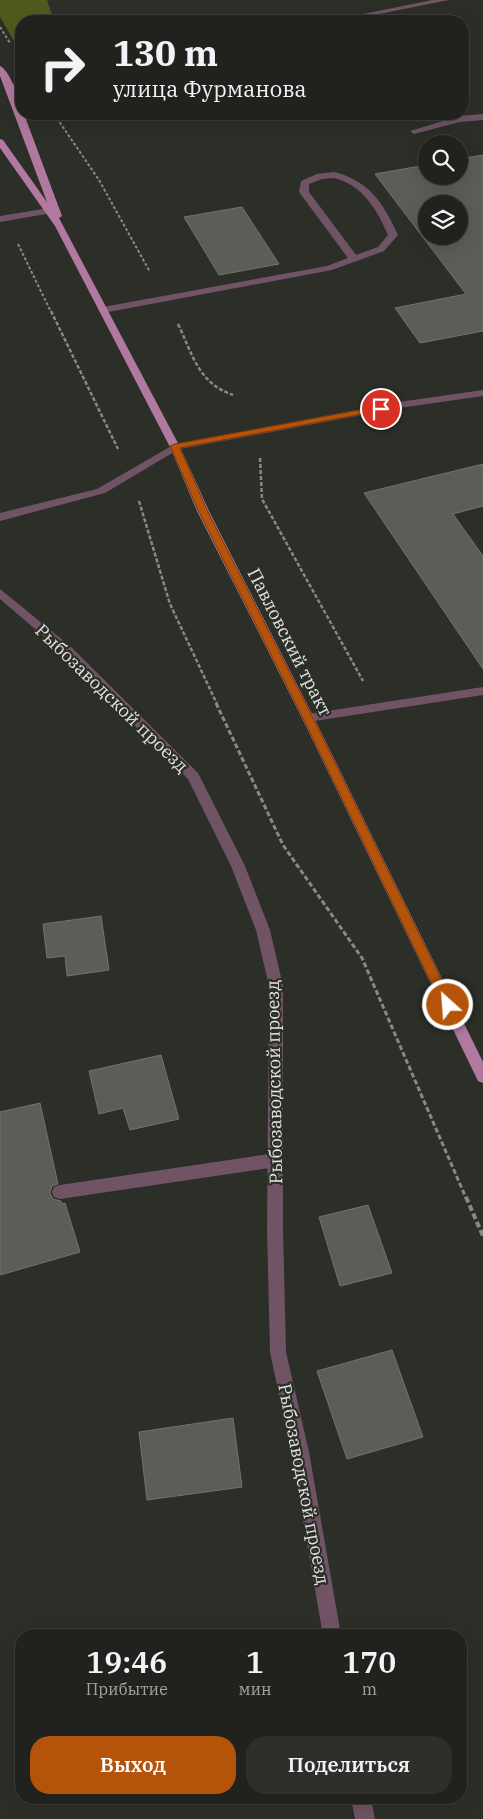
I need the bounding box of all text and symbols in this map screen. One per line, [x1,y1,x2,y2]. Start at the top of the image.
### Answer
text: 130 m [113,30,218,76]
icon: right [30,35,95,100]
text: улица Фурманова [113,74,307,103]
map controls [418,135,468,245]
button: search [418,135,468,185]
button: layers [418,195,468,245]
pin [360,388,402,430]
icon: arrive [367,395,395,423]
street label: Павловский тракт [243,564,337,720]
street label: Рыбозаводской проезд [31,619,193,777]
position arrow [421,978,473,1030]
street label: Рыбозаводской проезд [261,980,287,1184]
street label: Рыбозаводской проезд [273,1382,335,1586]
text: 19:46 [86,1642,167,1681]
text: 1 [246,1642,264,1681]
text: 170 [342,1642,396,1681]
text: Прибытие [86,1679,168,1699]
text: мин [238,1679,272,1699]
text: m [362,1679,377,1699]
button: Выход [30,1736,236,1794]
button: Поделиться [246,1736,452,1794]

